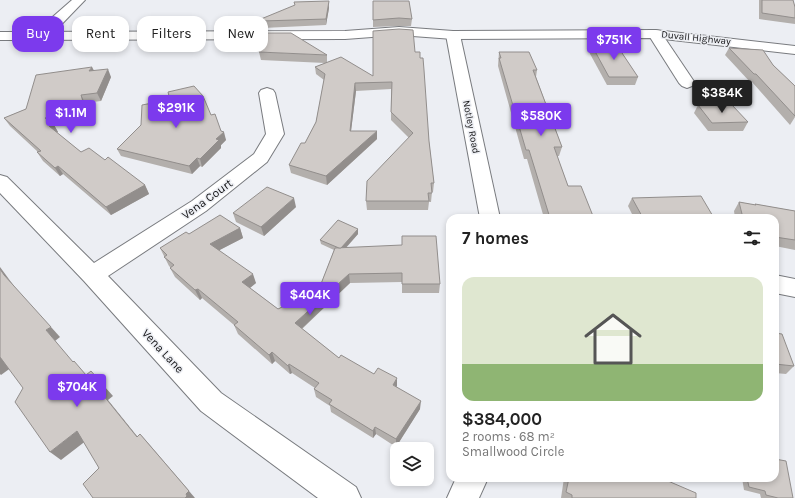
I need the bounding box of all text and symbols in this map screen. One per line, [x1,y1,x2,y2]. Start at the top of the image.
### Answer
chip: Buy [12,16,64,52]
chip: Rent [72,16,129,52]
chip: Filters [137,16,206,52]
chip: New [214,16,268,52]
pin: $751K [586,27,642,61]
street label: Duvall Highway [661,28,732,48]
text: $751K [596,32,632,47]
pin: $384K [694,80,750,114]
text: $384K [701,85,743,100]
pin: $291K [148,95,204,129]
street label: Notley Road [460,99,482,155]
pin: $1.1M [43,100,99,134]
text: $291K [157,100,195,115]
pin: $580K [513,103,569,137]
text: $1.1M [55,105,87,120]
text: $580K [520,108,562,123]
street label: Vena Court [179,176,235,222]
icon: filters [741,227,763,249]
text: 7 homes [462,228,529,248]
pin: $404K [282,282,338,316]
text: $404K [289,287,331,302]
icon: home [577,303,649,375]
street label: Vena Lane [139,326,187,376]
pin: $704K [49,374,105,408]
text: $704K [57,379,97,394]
text: $384,000 [462,409,542,429]
text: 2 rooms · 68 m² [462,429,555,444]
map controls [390,442,434,486]
button: layers [390,442,434,486]
text: Smallwood Circle [462,444,564,459]

